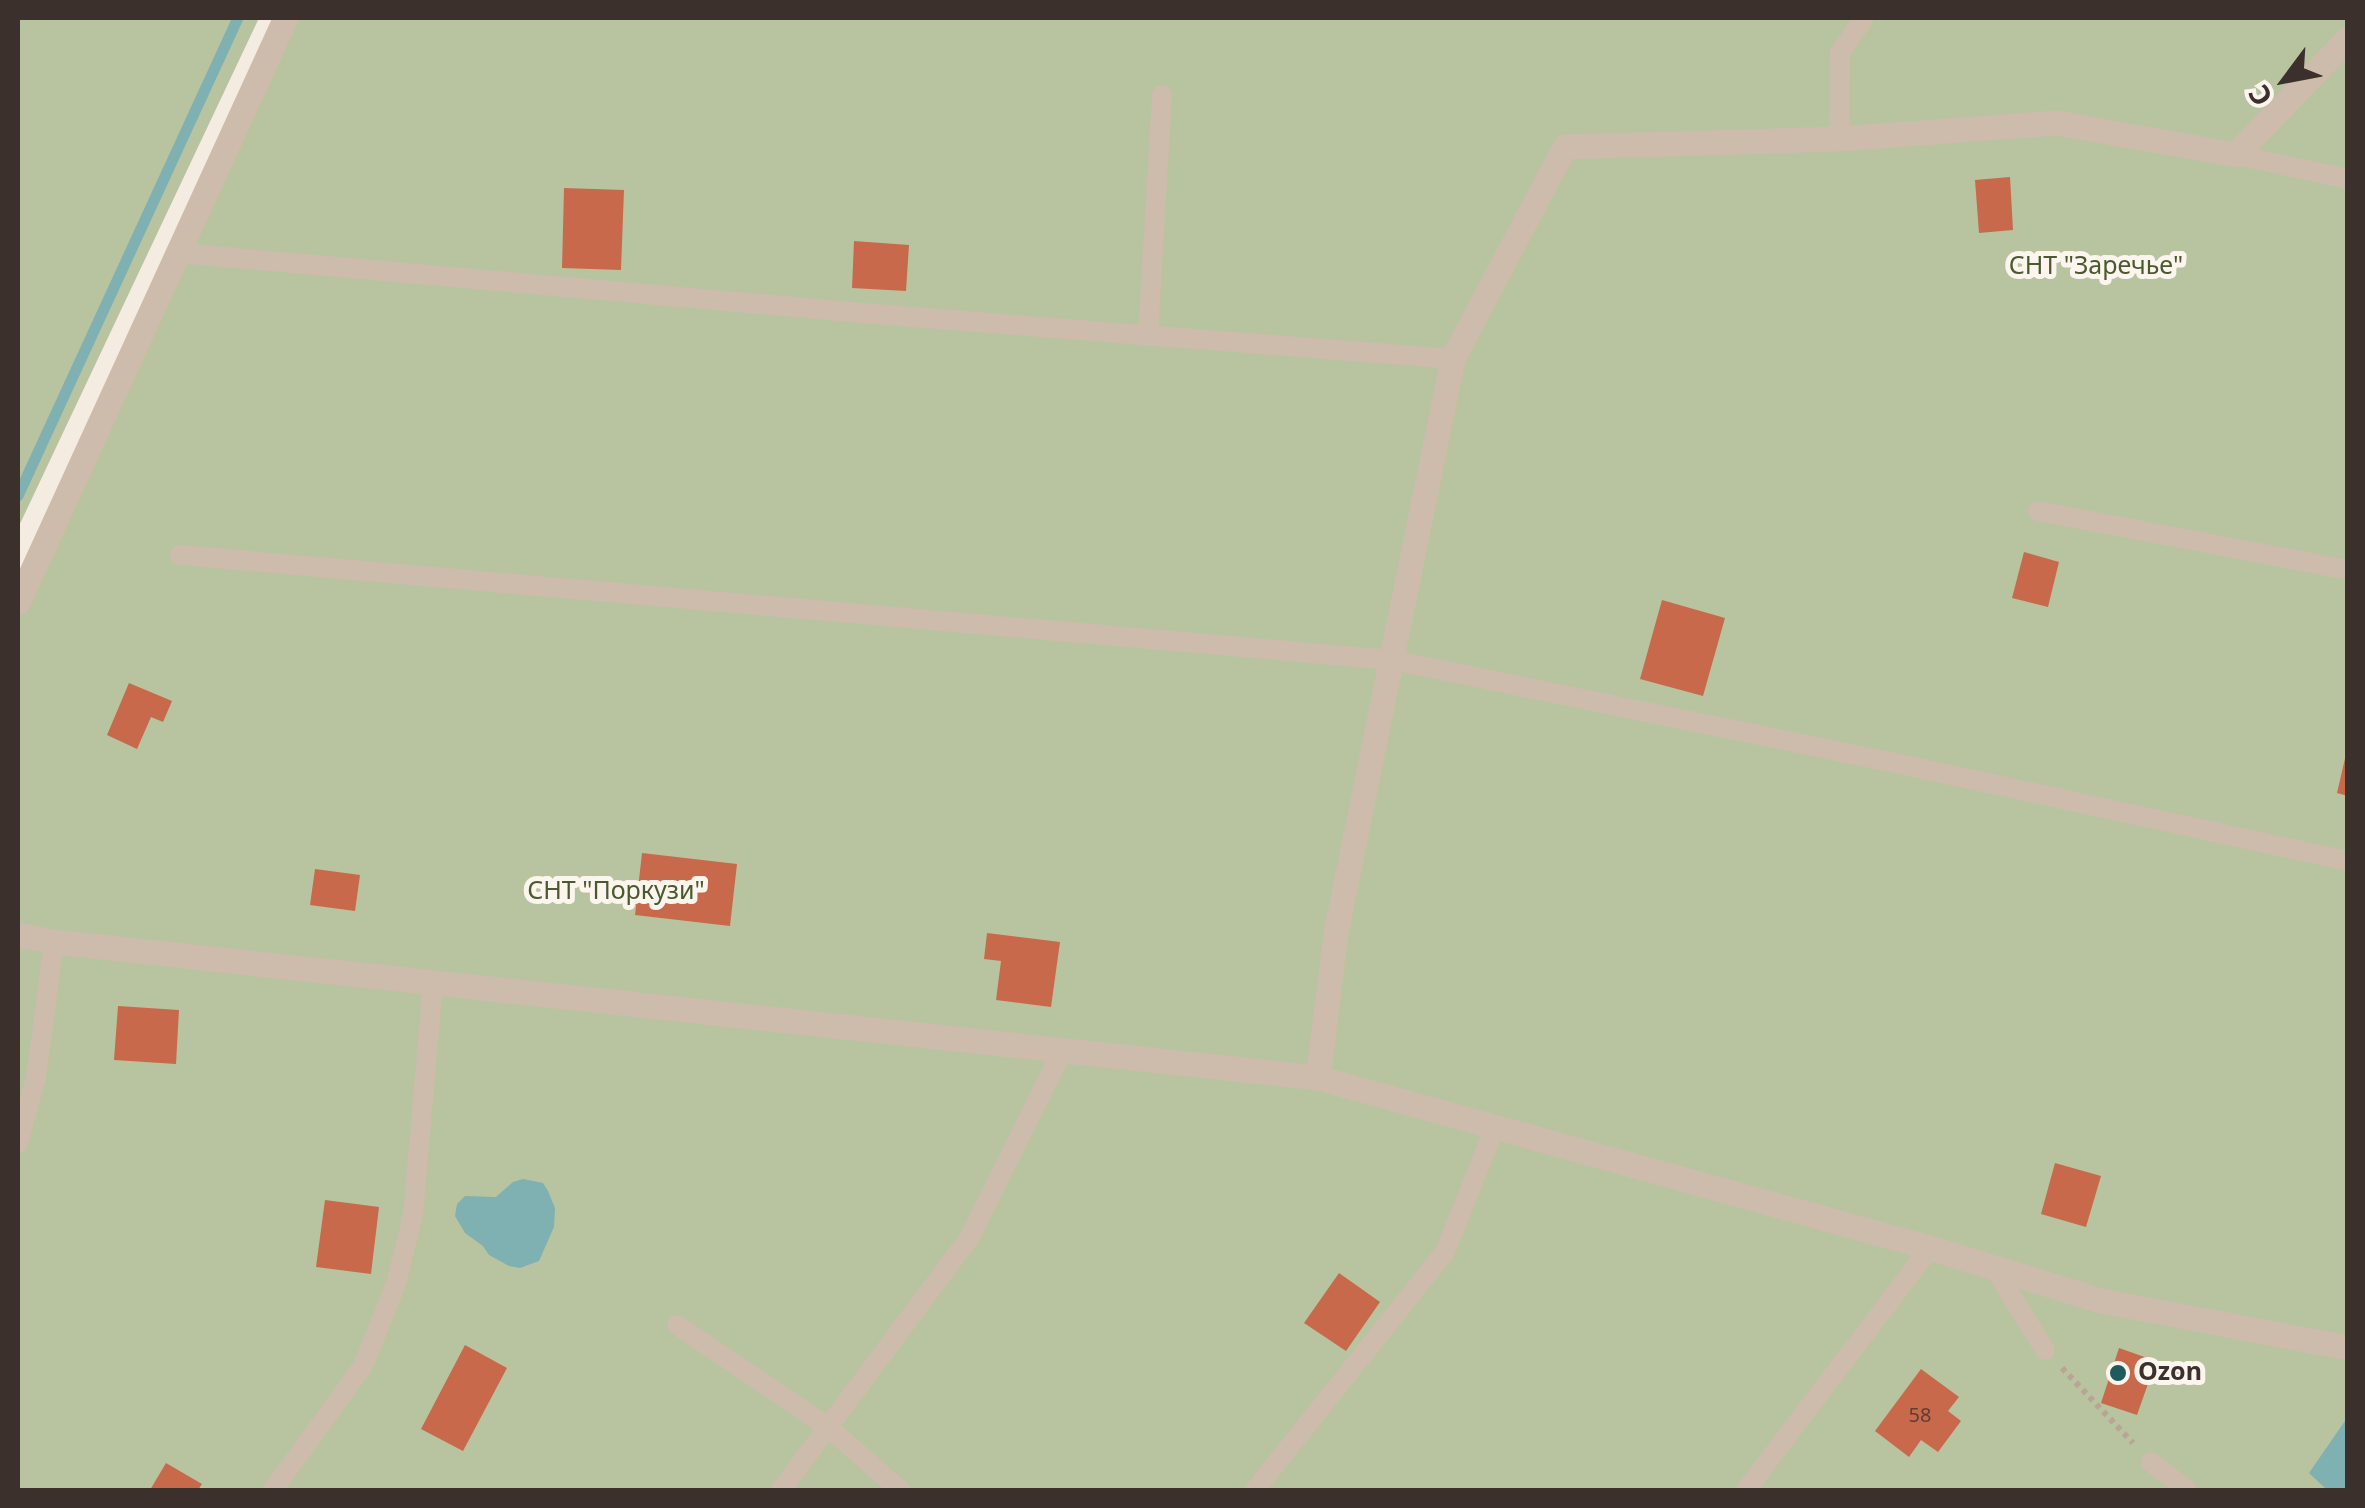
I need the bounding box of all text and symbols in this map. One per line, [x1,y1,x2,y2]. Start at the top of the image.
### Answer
north arrow [2235,30,2335,130]
text: С [2239,78,2280,114]
park label: СНТ "Заречье" [2009,252,2183,282]
park label: СНТ "Поркузи" [527,877,705,907]
place label: Ozon [2138,1358,2202,1388]
marker: Ozon [2107,1362,2129,1384]
house number: 58 [1909,1404,1931,1428]

